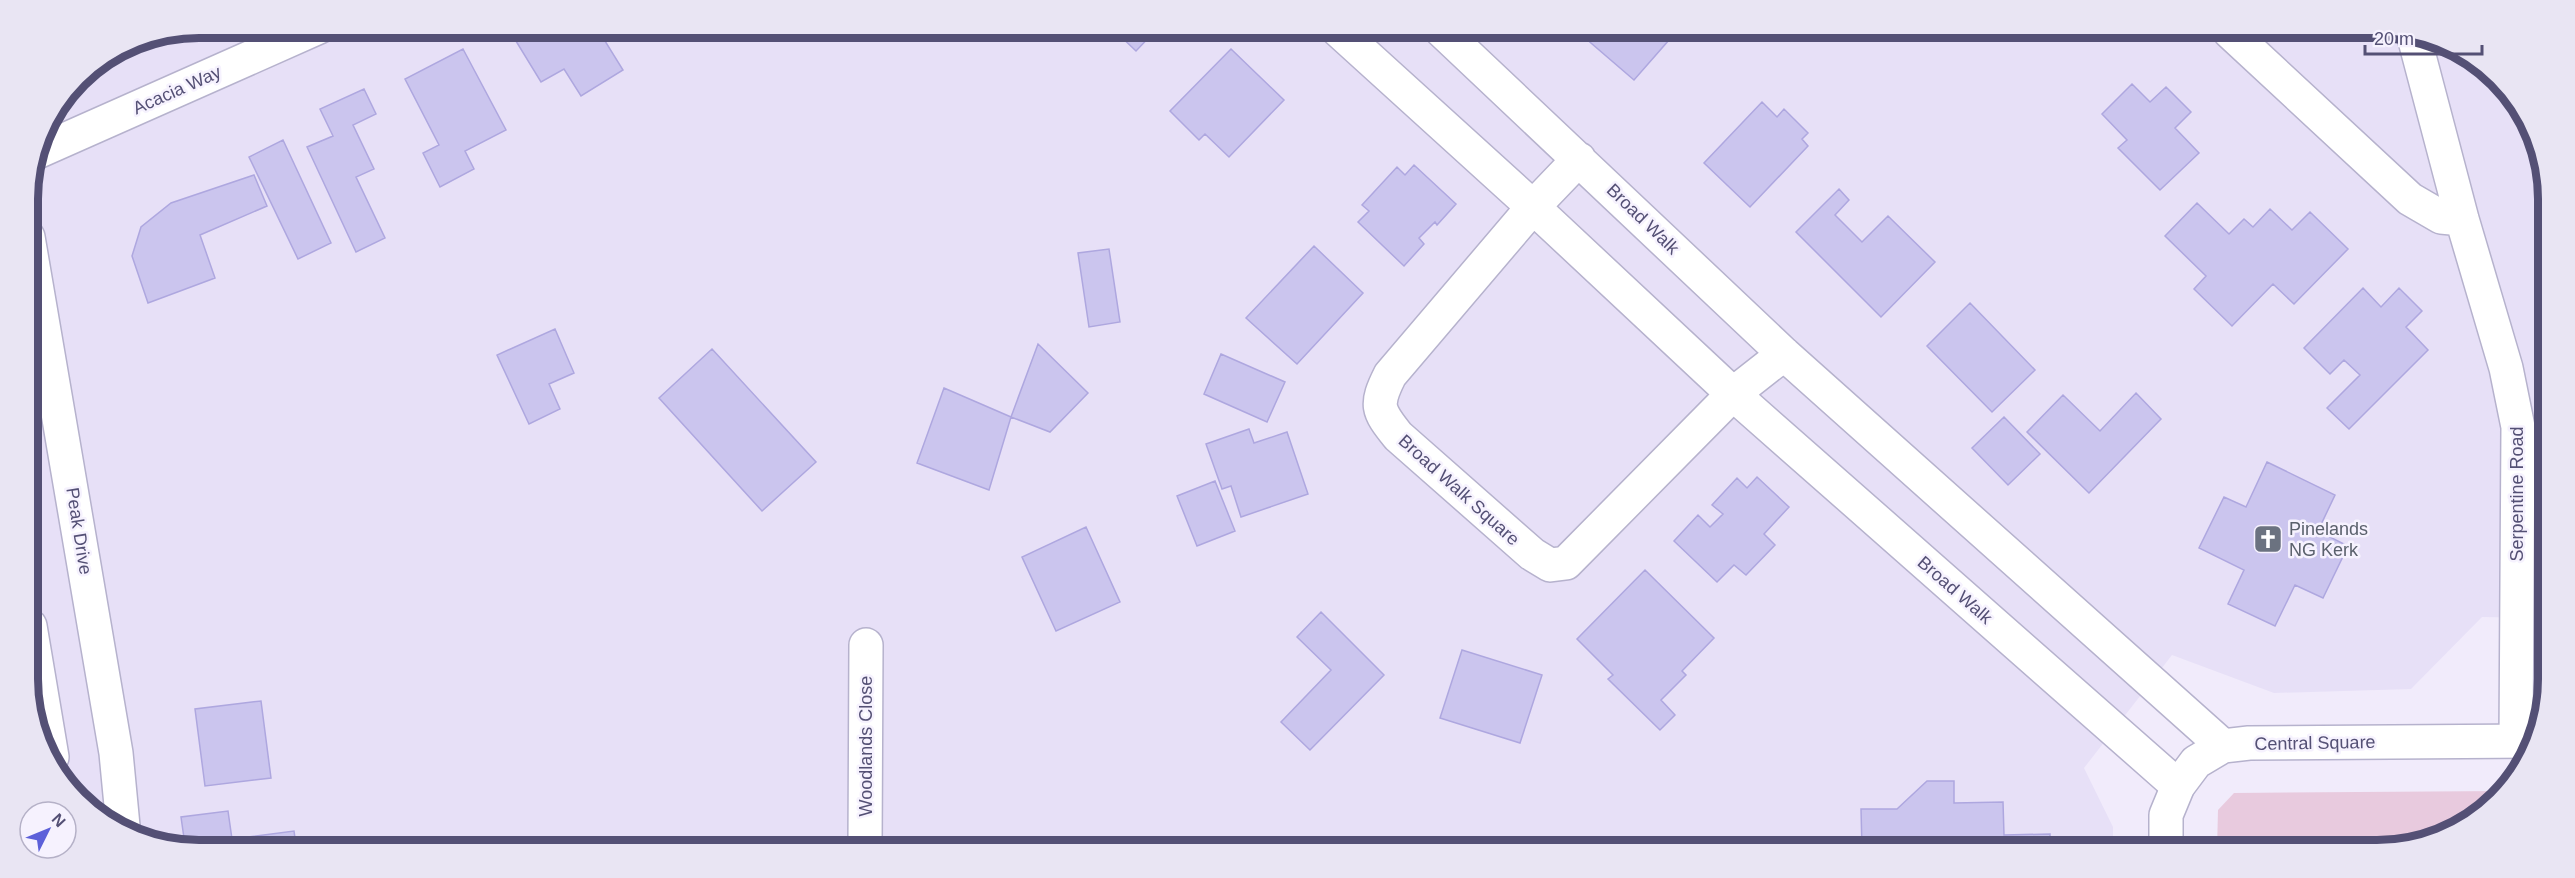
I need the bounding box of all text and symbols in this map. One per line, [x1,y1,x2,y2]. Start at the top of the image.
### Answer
scale bar [2365,18,2482,56]
text: 20 m [2374,29,2414,49]
street label: Acacia Way [130,62,224,118]
street label: Broad Walk [1603,180,1684,259]
street label: Serpentine Road [2507,426,2527,562]
street label: Broad Walk Square [1395,431,1523,549]
street label: Peak Drive [62,486,96,576]
place label: Pinelands NG Kerk [2289,519,2368,560]
church icon: Pinelands NG Kerk [2252,523,2284,555]
street label: Broad Walk [1914,552,1997,628]
street label: Woodlands Close [856,676,876,816]
street label: Central Square [2254,732,2376,754]
north arrow [18,800,78,860]
text: N [48,810,69,830]

